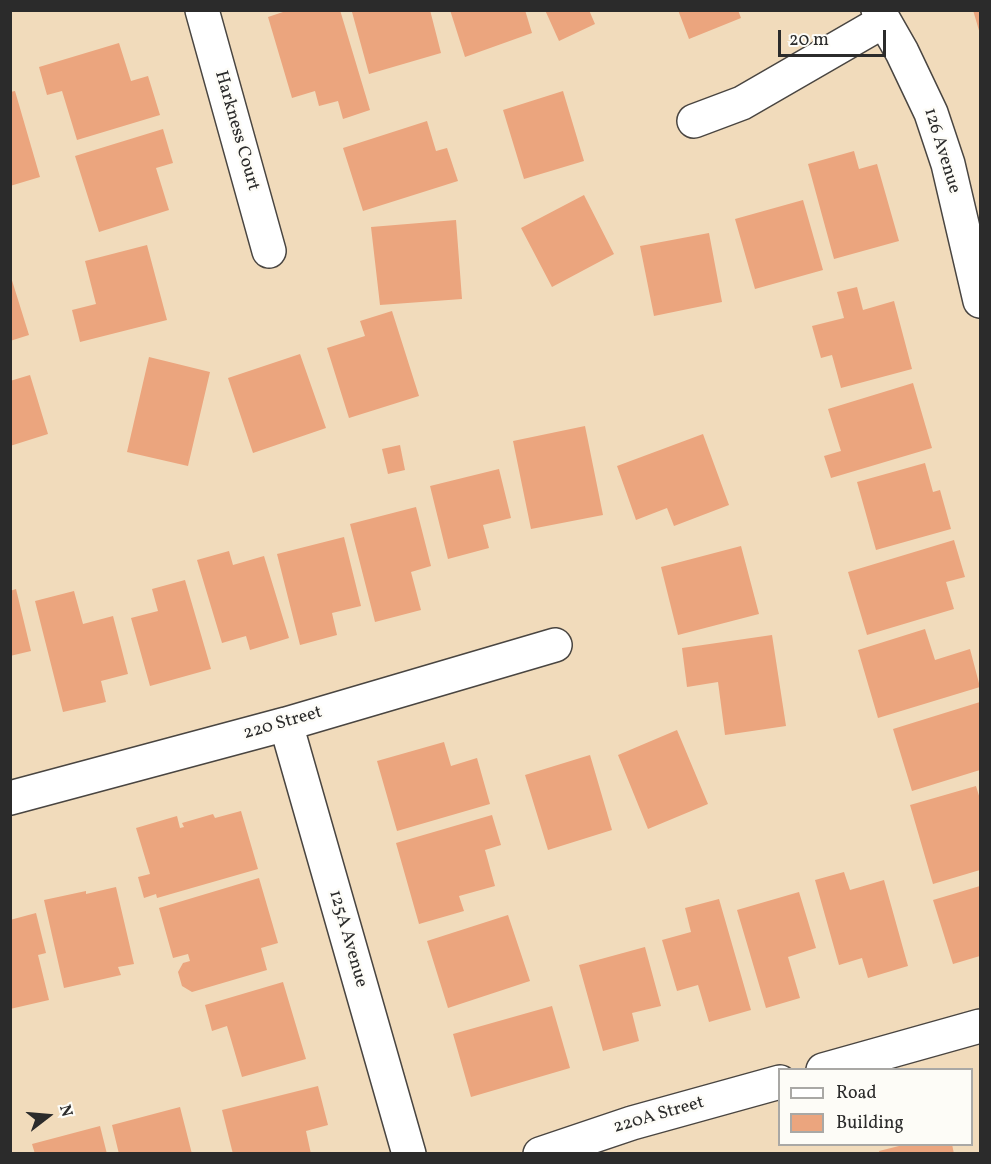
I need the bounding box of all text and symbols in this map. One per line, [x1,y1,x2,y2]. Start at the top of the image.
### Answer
scale bar [781,18,889,56]
text: 20 m [789,28,829,53]
street label: Harkness Court [209,69,263,193]
street label: 126 Avenue [918,106,964,196]
street label: 220 Street [241,702,325,746]
street label: 125A Avenue [323,888,371,990]
legend [778,1068,973,1146]
text: Road [836,1081,877,1106]
north arrow [18,1086,78,1146]
street label: 220A Street [611,1093,707,1139]
text: N [53,1102,77,1120]
text: Building [836,1111,904,1136]

